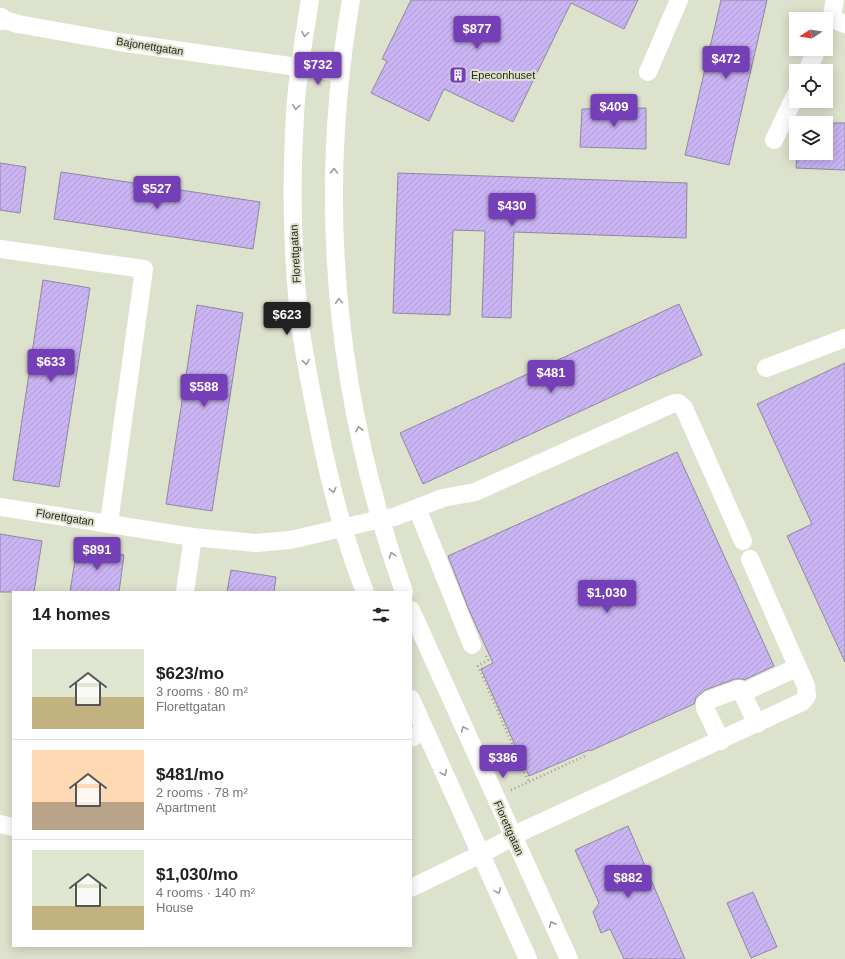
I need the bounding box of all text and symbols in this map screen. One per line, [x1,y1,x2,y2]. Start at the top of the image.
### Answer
north arrow [789,12,833,56]
map controls [789,12,833,160]
pin: $877 [453,16,501,50]
text: $877 [463,21,491,36]
one-way arrow [301,31,310,37]
street label: Bajonettgatan [116,35,184,57]
pin: $472 [702,46,750,80]
text: $472 [712,51,740,66]
pin: $732 [294,52,342,86]
text: $732 [304,57,332,72]
button: locate [789,64,833,108]
building icon: Epeconhuset [448,65,468,85]
place label: Epeconhuset [471,69,535,81]
pin: $409 [590,94,638,128]
text: $409 [600,99,628,114]
one-way arrow [291,104,300,110]
button: layers [789,116,833,160]
one-way arrow [330,168,338,174]
pin: $527 [133,176,181,210]
text: $527 [143,181,171,196]
pin: $430 [488,193,536,227]
text: $430 [498,198,526,213]
street label: Florettgatan [287,224,303,284]
one-way arrow [334,298,343,304]
pin: $623 [263,302,311,336]
text: $623 [273,307,301,322]
pin: $633 [27,349,75,383]
text: $633 [37,354,65,369]
one-way arrow [301,359,310,365]
pin: $481 [527,360,575,394]
text: $481 [537,365,565,380]
pin: $588 [180,374,228,408]
text: $588 [190,379,218,394]
one-way arrow [355,426,363,433]
one-way arrow [328,486,337,493]
street label: Florettgatan [35,506,95,528]
pin: $891 [73,537,121,571]
text: $891 [83,542,111,557]
one-way arrow [388,552,396,559]
pin: $1,030 [574,580,640,614]
text: $1,030 [587,585,627,600]
icon: filters [370,604,392,626]
text: 14 homes [32,605,110,624]
text: $623/mo [156,664,224,683]
icon: home [64,665,112,713]
text: 3 rooms · 80 m² [156,684,248,699]
text: Florettgatan [156,699,225,714]
one-way arrow [461,725,469,733]
pin: $386 [479,745,527,779]
text: $386 [489,750,517,765]
text: $481/mo [156,765,224,784]
icon: home [64,766,112,814]
one-way arrow [439,768,447,776]
text: 2 rooms · 78 m² [156,785,248,800]
street label: Florettgatan [492,799,526,857]
text: Apartment [156,800,216,815]
text: $1,030/mo [156,865,238,884]
pin: $882 [604,865,652,899]
icon: home [64,866,112,914]
text: $882 [614,870,642,885]
text: 4 rooms · 140 m² [156,885,255,900]
one-way arrow [493,888,501,895]
text: House [156,900,194,915]
one-way arrow [549,920,557,928]

